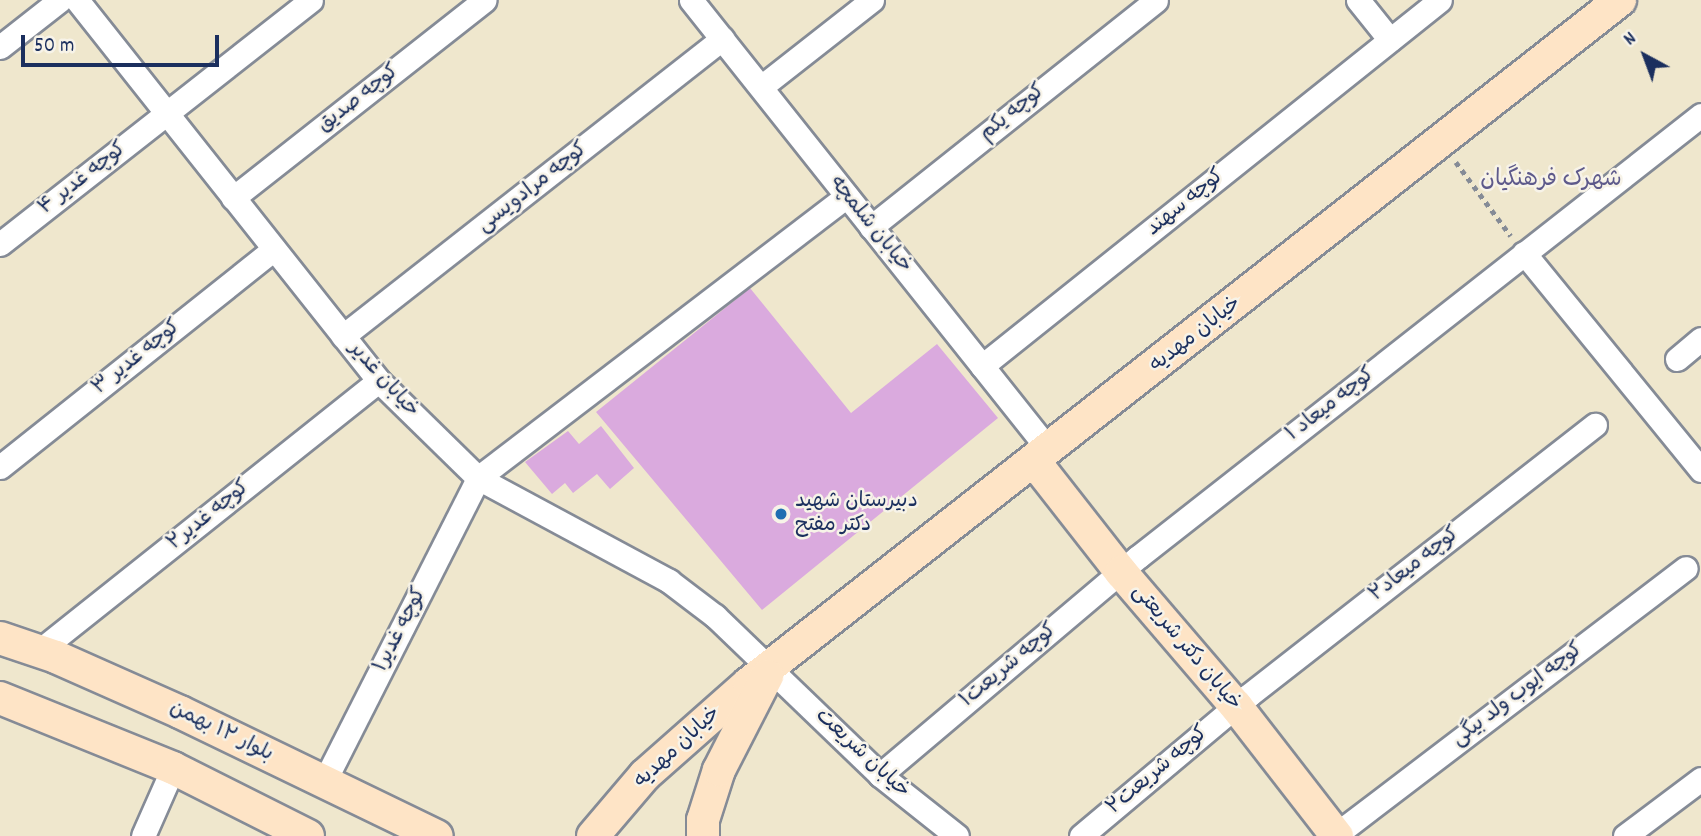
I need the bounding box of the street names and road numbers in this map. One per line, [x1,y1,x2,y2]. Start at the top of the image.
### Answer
street label: کوچه صدیق [313,59,405,139]
street label: کوچه یکم [975,79,1051,147]
street label: کوچه غدیر ۴ [34,137,132,221]
street label: کوچه مرادویسی [473,137,593,239]
street label: کوچه سهند [1142,164,1230,242]
street label: خیابان شلمچه [823,171,917,279]
street label: خیابان مهدیه [1145,292,1247,378]
street label: کوچه غدیر ۳ [88,315,186,401]
street label: خیابان غدیر [342,337,424,423]
street label: کوچه میعاد ۱ [1281,362,1381,448]
street label: کوچه غدیر۲ [163,475,255,557]
street label: کوچه میعاد۲ [1365,522,1465,608]
street label: خیابان دکتر شریعتی [1126,580,1246,716]
street label: کوچه غدیر۱ [369,583,433,677]
street label: کوچه شریعت۱ [955,618,1063,714]
street label: کوچه ایوب ولد بیگی [1447,637,1589,753]
street label: بلوار ۱۲ بهمن [165,696,277,768]
street label: خیابان مهدیه [630,702,726,794]
street label: خیابان شریعت [809,704,915,804]
street label: کوچه شریعت۲ [1102,721,1214,821]

